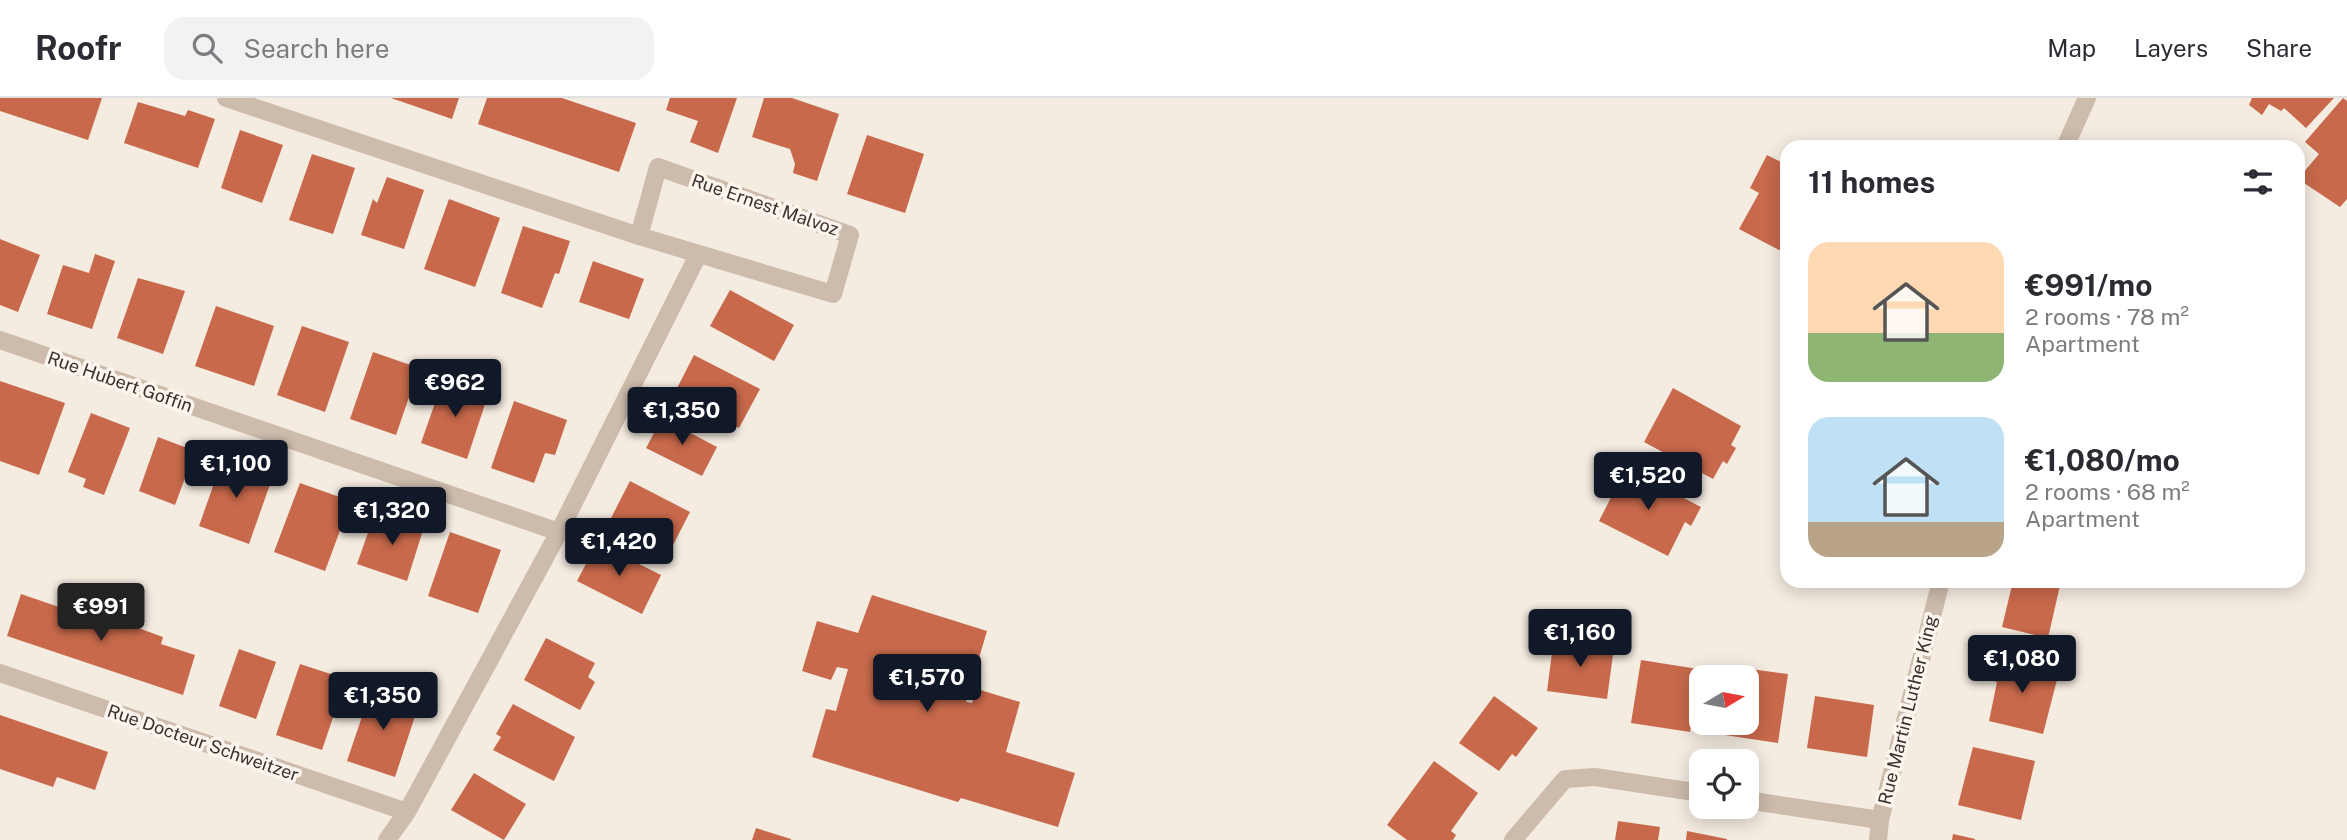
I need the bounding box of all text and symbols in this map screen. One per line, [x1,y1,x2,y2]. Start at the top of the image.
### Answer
search box [164,17,654,80]
text: Roofr [35,29,122,67]
icon: search [188,29,226,67]
text: Search here [244,33,390,64]
text: Map [2047,34,2096,62]
text: Layers [2134,34,2208,62]
text: Share [2246,34,2312,62]
icon: filters [2239,163,2277,201]
text: 11 homes [1808,164,1935,200]
street label: Rue Ernest Malvoz [689,170,841,240]
text: €991/mo [2025,267,2152,303]
icon: home [1864,270,1948,354]
text: 2 rooms · 78 m² [2025,303,2189,330]
text: Apartment [2025,330,2140,357]
street label: Rue Hubert Goffin [45,347,195,416]
pin: €962 [414,360,496,419]
text: €962 [425,368,485,395]
pin: €1,350 [625,388,739,447]
text: €1,350 [644,396,720,423]
pin: €1,100 [179,440,293,500]
text: €1,080/mo [2025,442,2180,478]
icon: home [1864,445,1948,529]
text: €1,100 [201,449,271,476]
pin: €1,520 [1591,452,1705,512]
text: €1,520 [1610,461,1686,488]
text: 2 rooms · 68 m² [2025,478,2190,505]
pin: €1,320 [335,488,449,547]
text: €1,320 [354,496,430,523]
text: Apartment [2025,505,2140,532]
pin: €1,420 [562,518,676,578]
text: €1,420 [581,527,657,554]
pin: €991 [60,584,142,643]
text: €991 [73,592,129,619]
pin: €1,160 [1523,610,1637,669]
street label: Rue Martin Luther King [1874,613,1941,807]
text: €1,160 [1545,618,1616,645]
pin: €1,080 [1965,636,2079,695]
text: €1,080 [1984,644,2060,671]
pin: €1,570 [870,654,984,714]
text: €1,570 [889,663,965,690]
north arrow [1689,665,1759,735]
map controls [1689,665,1759,819]
pin: €1,350 [326,672,440,732]
text: €1,350 [345,681,421,708]
street label: Rue Docteur Schweitzer [105,700,302,785]
button: locate [1689,749,1759,819]

